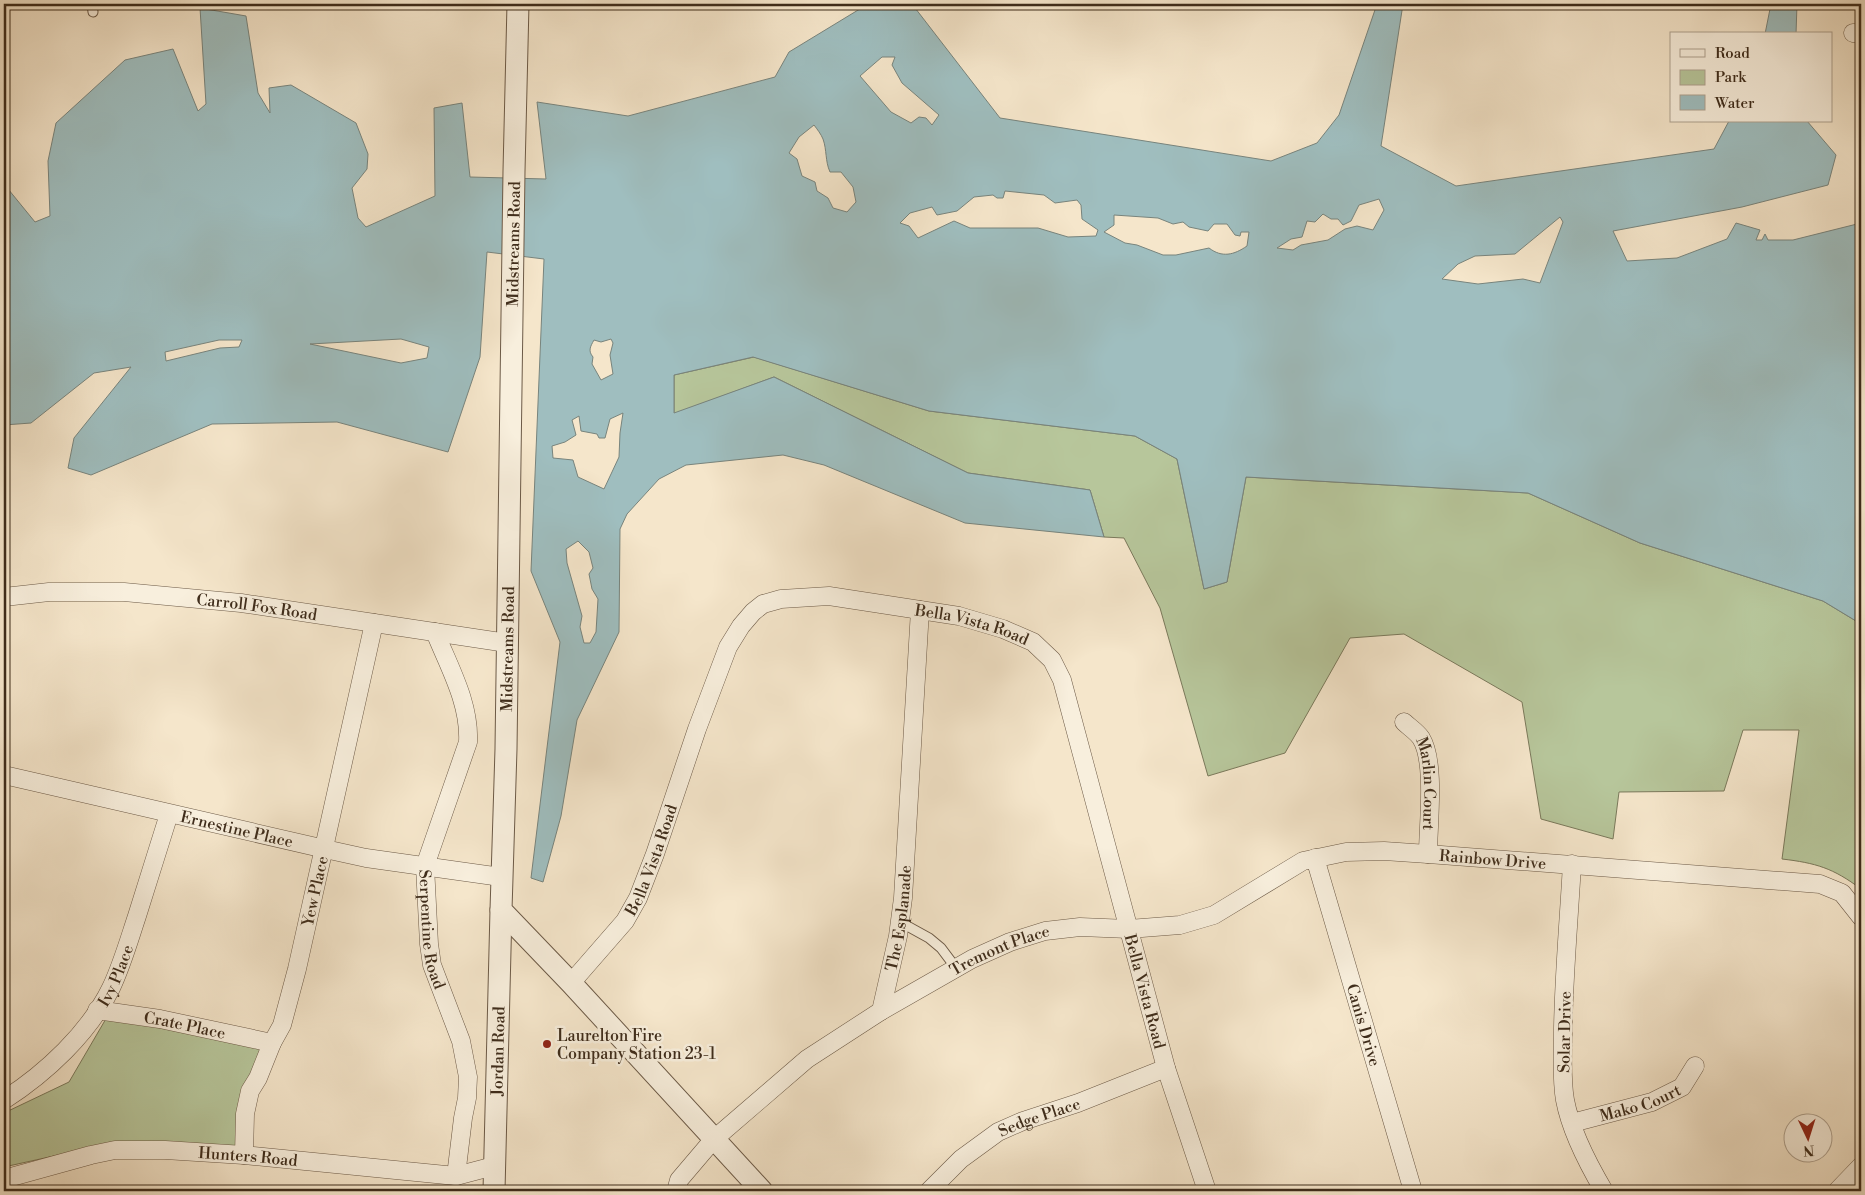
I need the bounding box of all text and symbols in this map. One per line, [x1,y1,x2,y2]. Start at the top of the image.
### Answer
legend [1670,32,1832,122]
text: Road [1715,44,1750,63]
text: Park [1715,68,1747,87]
text: Water [1714,94,1755,113]
street label: Midstreams Road [503,181,525,307]
street label: Midstreams Road [497,586,519,712]
street label: Carroll Fox Road [196,590,318,625]
street label: Bella Vista Road [912,600,1032,650]
street label: Marlin Court [1411,734,1439,831]
street label: Bella Vista Road [621,802,682,920]
street label: Ernestine Place [178,807,295,852]
street label: Rainbow Drive [1438,846,1547,874]
street label: Yew Place [298,854,333,929]
street label: The Esplanade [881,864,916,973]
street label: Serpentine Road [414,869,449,992]
street label: Tremont Place [946,922,1051,981]
street label: Bella Vista Road [1119,931,1169,1051]
street label: Ivy Place [94,942,138,1010]
street label: Canis Drive [1342,982,1385,1069]
street label: Solar Drive [1554,991,1576,1073]
street label: Jordan Road [487,1006,510,1097]
street label: Crate Place [143,1008,227,1044]
place label: Laurelton Fire Company Station 23-1 [557,1026,716,1064]
marker: Laurelton Fire Company Station 23-1 [541,1038,553,1050]
street label: Mako Court [1597,1080,1685,1126]
street label: Sedge Place [995,1094,1083,1142]
north arrow [1782,1112,1832,1162]
text: N [1803,1141,1815,1159]
street label: Hunters Road [198,1143,298,1171]

